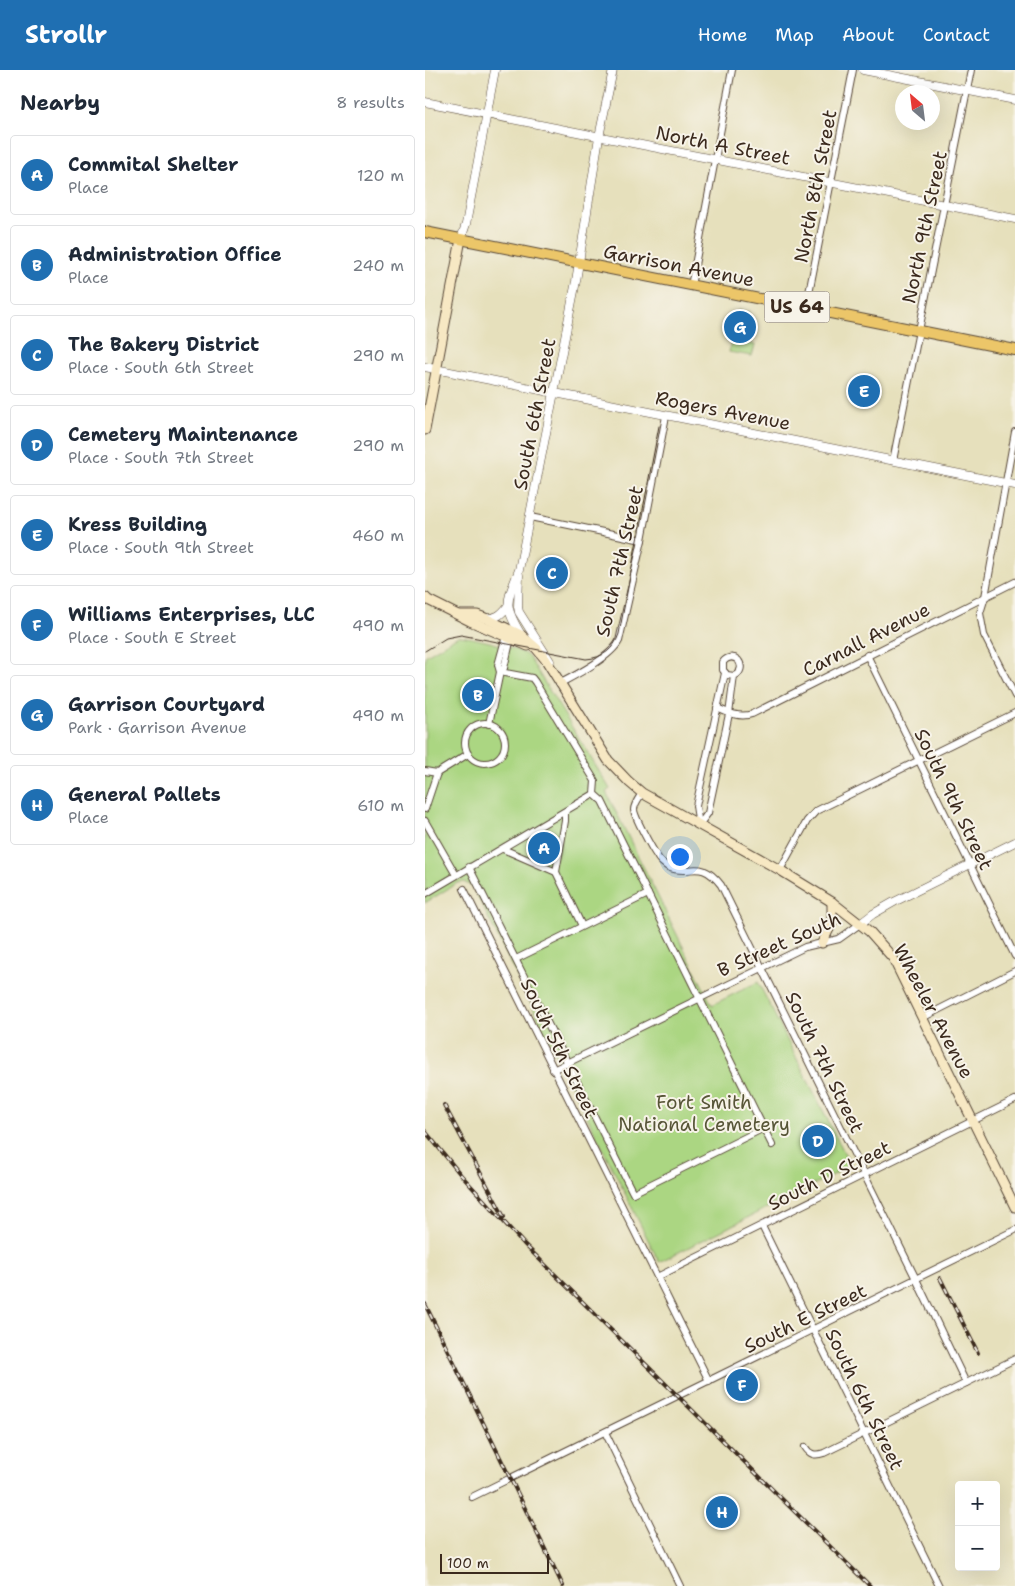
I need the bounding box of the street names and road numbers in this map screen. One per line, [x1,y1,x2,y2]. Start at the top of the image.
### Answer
street label: North 8th Street [788,107,843,265]
street label: North A Street [654,120,792,171]
street label: North 9th Street [896,148,953,306]
street label: Garrison Avenue [601,239,757,292]
road number: US 64 [765,292,829,322]
street label: South 6th Street [508,336,561,492]
street label: Rogers Avenue [653,385,793,436]
street label: South 7th Street [590,483,649,639]
street label: Carnall Avenue [798,597,934,682]
street label: South 9th Street [908,724,999,874]
street label: B Street South [714,906,845,983]
street label: Wheeler Avenue [888,940,980,1083]
street label: South 5th Street [515,974,604,1122]
street label: South 7th Street [780,987,870,1137]
street label: South D Street [764,1135,894,1215]
street label: South E Street [740,1278,871,1359]
street label: South 6th Street [820,1324,910,1474]

